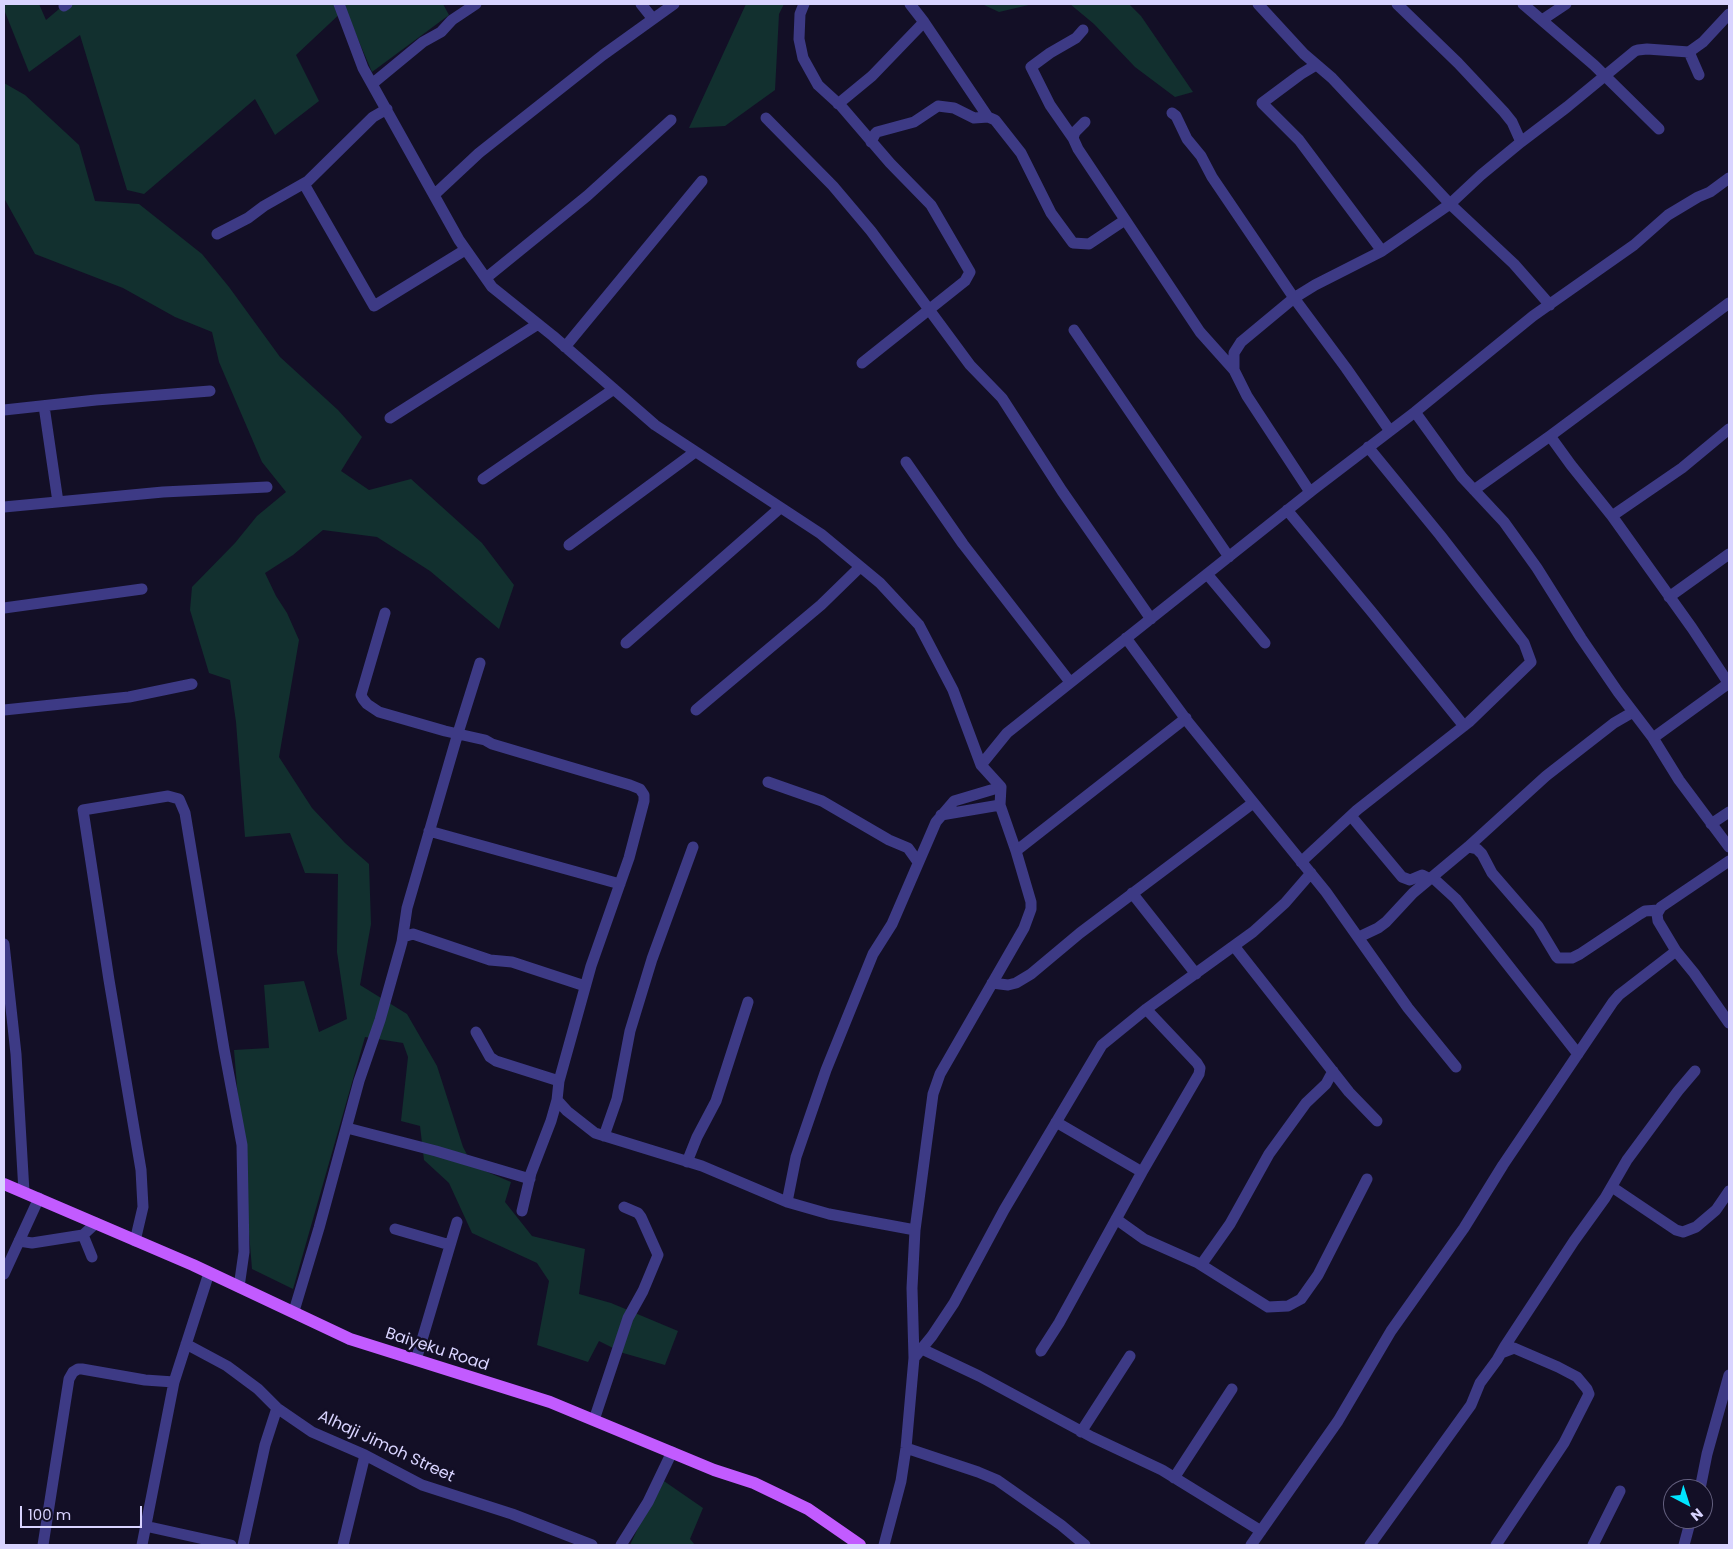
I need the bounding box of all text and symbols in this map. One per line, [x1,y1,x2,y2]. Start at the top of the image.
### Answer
street label: Baiyeku Road [383,1324,491,1376]
street label: Alhaji Jimoh Street [315,1407,457,1487]
north arrow [1663,1479,1713,1529]
scale bar [22,1496,145,1528]
text: 100 m [28,1504,71,1525]
text: N [1687,1504,1707,1526]

